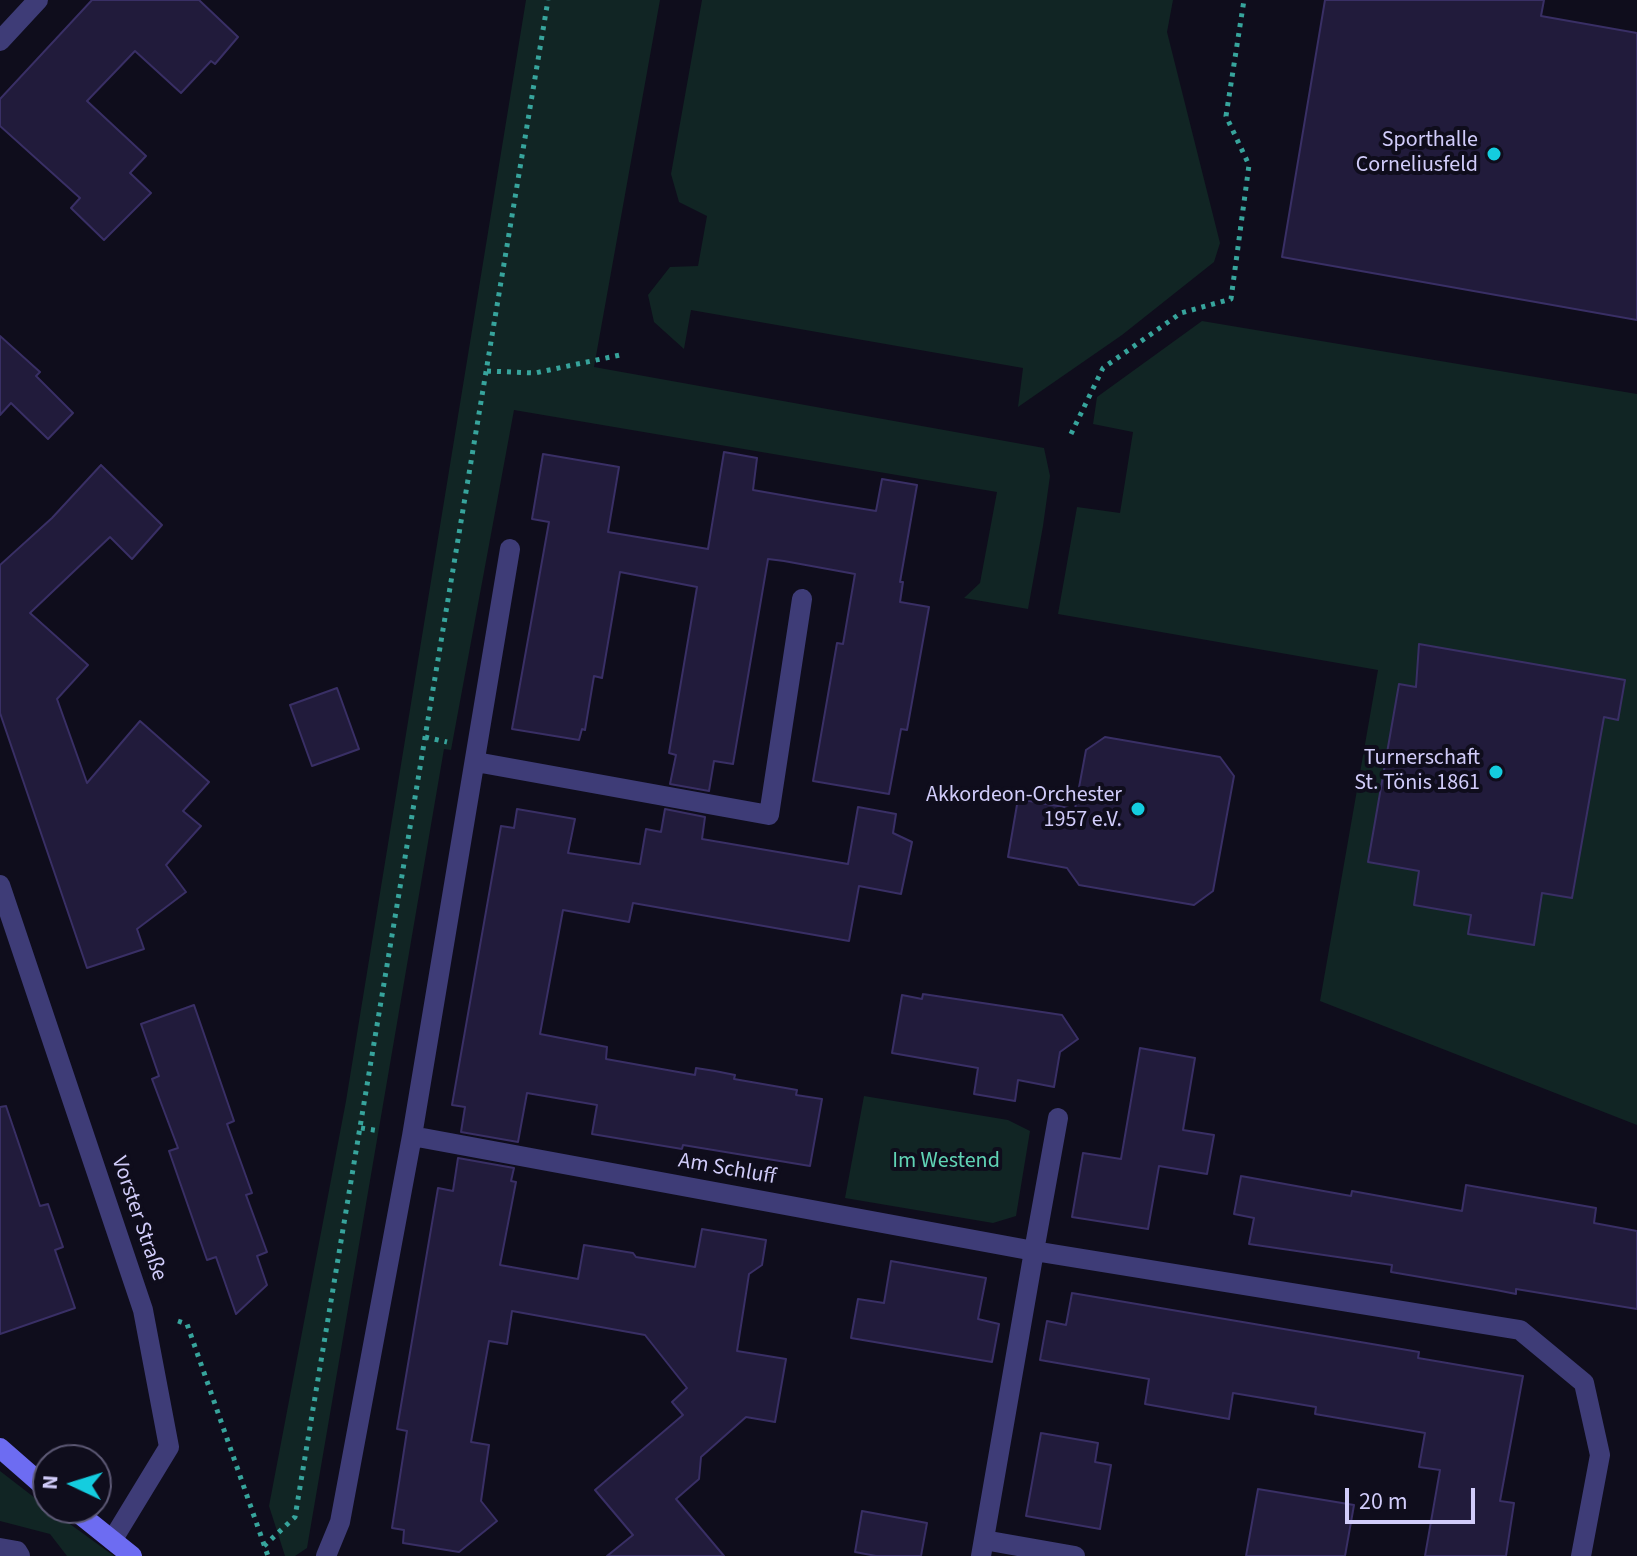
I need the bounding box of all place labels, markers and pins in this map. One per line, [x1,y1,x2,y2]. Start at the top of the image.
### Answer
place label: Sporthalle Corneliusfeld [1356,128,1478,180]
marker: Sporthalle Corneliusfeld [1485,145,1503,163]
place label: Turnerschaft St. Tönis 1861 [1354,746,1480,798]
marker: Turnerschaft St. Tönis 1861 [1487,763,1505,781]
place label: Akkordeon-Orchester 1957 e.V. [926,783,1122,834]
marker: Akkordeon-Orchester 1957 e.V. [1129,800,1147,818]

